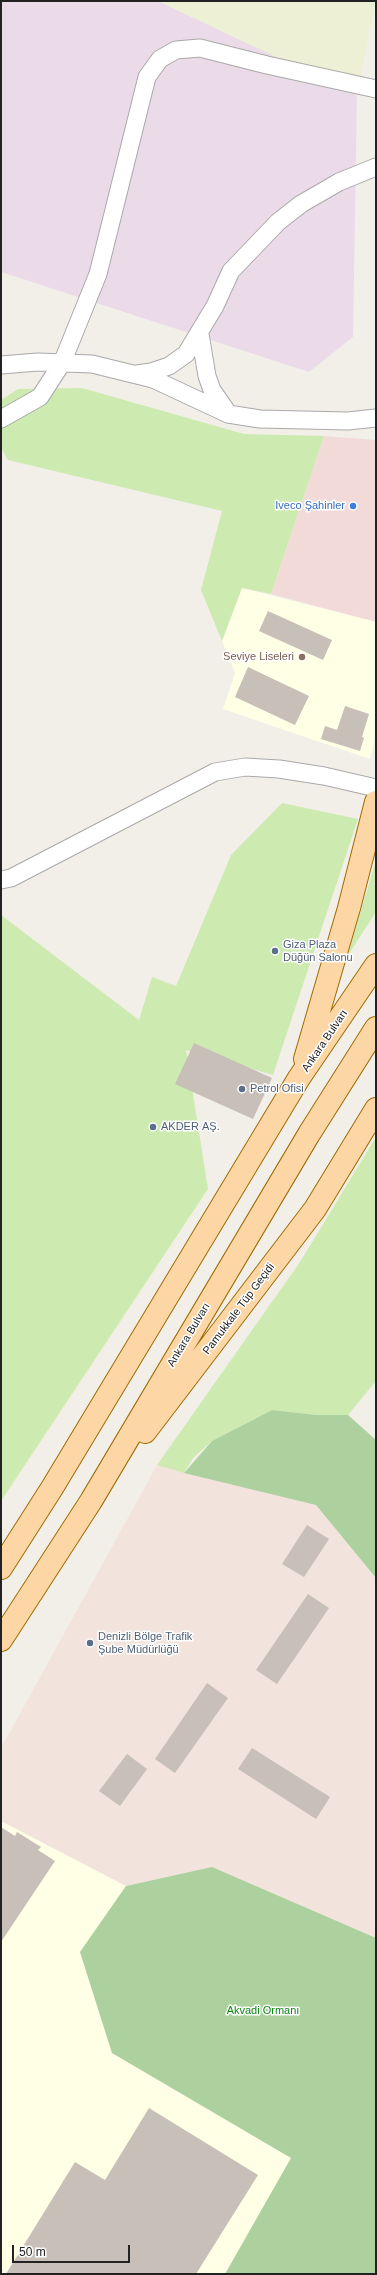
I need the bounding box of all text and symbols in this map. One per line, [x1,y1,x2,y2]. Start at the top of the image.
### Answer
place label: Iveco Şahinler [275,499,345,513]
marker: Iveco Şahinler [348,501,358,511]
place label: Seviye Liseleri [223,650,294,664]
marker: Seviye Liseleri [297,652,307,662]
place label: Giza Plaza Düğün Salonu [283,938,353,964]
marker: Giza Plaza Düğün Salonu [270,946,280,956]
street label: Ankara Bulvarı [299,1007,351,1075]
place label: Petrol Ofisi [250,1082,304,1096]
marker: Petrol Ofisi [237,1084,247,1094]
place label: AKDER AŞ. [161,1120,220,1134]
marker: AKDER AŞ. [148,1122,158,1132]
street label: Pamukkale Tüp Geçidi [200,1261,278,1357]
street label: Ankara Bulvarı [165,1301,213,1369]
place label: Denizli Bölge Trafik Şube Müdürlüğü [98,1630,192,1656]
marker: Denizli Bölge Trafik Şube Müdürlüğü [85,1638,95,1648]
park label: Akvadi Ormanı [227,2004,299,2018]
scale bar [14,2237,132,2263]
text: 50 m [19,2245,46,2259]

